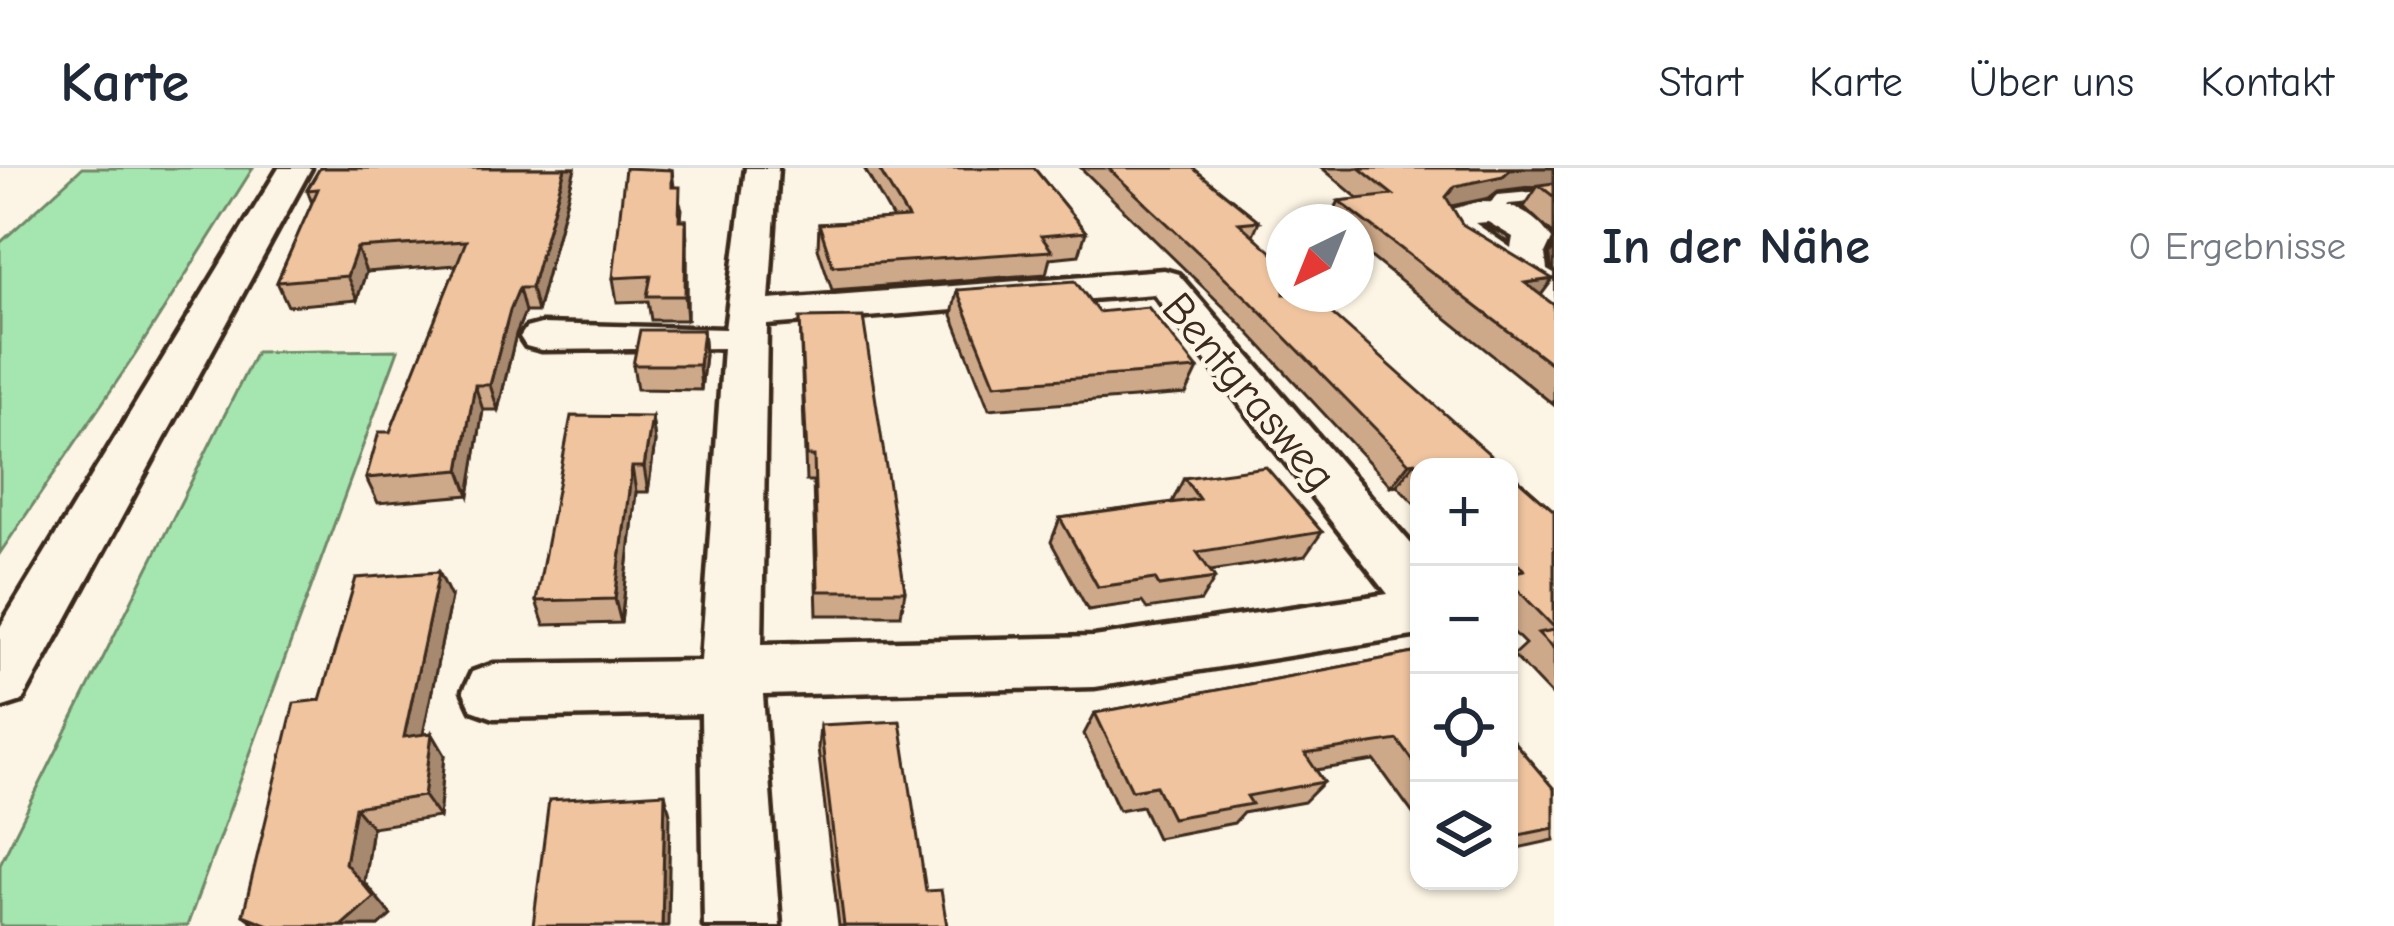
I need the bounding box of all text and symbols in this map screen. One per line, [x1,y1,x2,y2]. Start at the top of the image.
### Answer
text: Karte [60,50,189,115]
text: Start [1659,58,1743,107]
text: Karte [1809,58,1903,107]
text: Über uns [1969,58,2134,107]
text: Kontakt [2200,58,2334,107]
north arrow [1266,204,1374,312]
text: In der Nähe [1602,217,1870,276]
text: 0 Ergebnisse [2128,224,2346,269]
street label: Bentgrasweg [1151,282,1347,501]
map controls [1410,458,1518,890]
button: + [1410,458,1518,566]
button: − [1410,566,1518,674]
button: locate [1410,674,1518,782]
button: layers [1410,782,1518,890]

